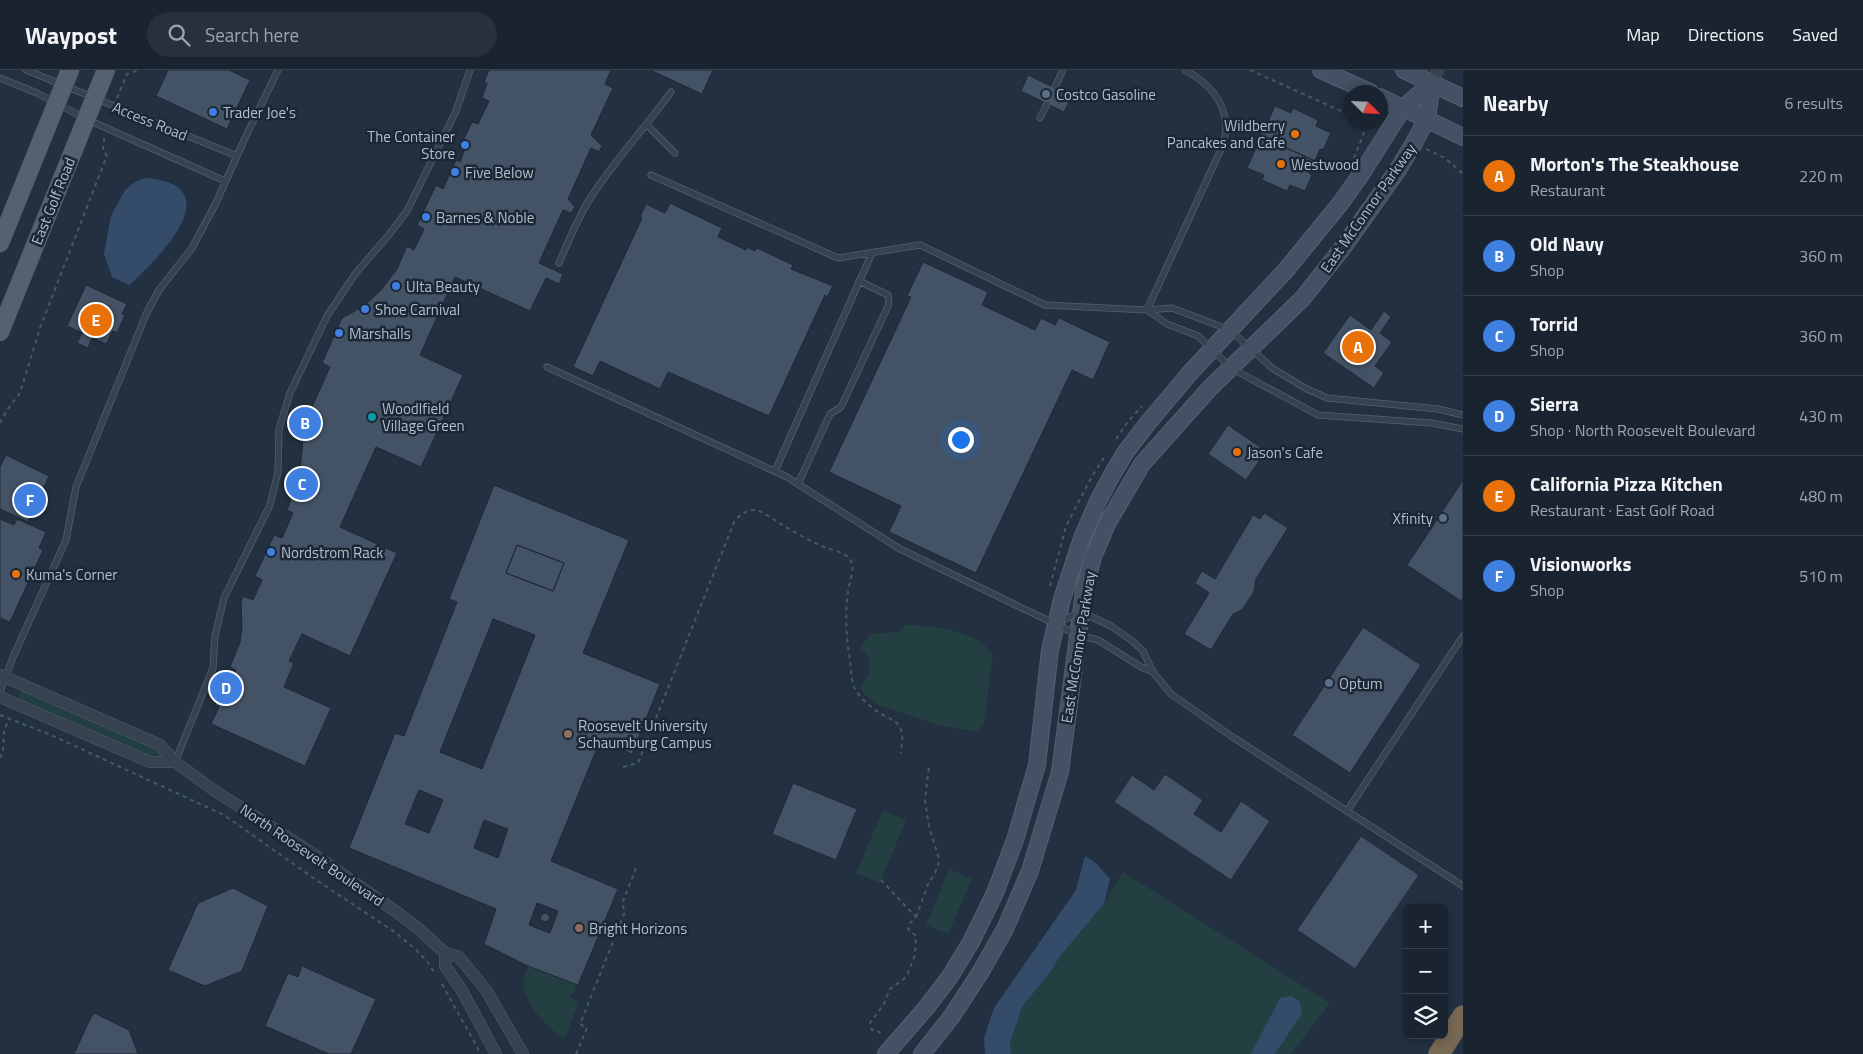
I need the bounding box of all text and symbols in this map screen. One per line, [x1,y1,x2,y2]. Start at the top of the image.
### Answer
search box [147,12,497,57]
text: Waypost [25,17,117,53]
text: Search here [205,20,299,49]
icon: search [165,21,193,49]
text: Map [1626,21,1660,48]
text: Directions [1688,21,1764,48]
text: Saved [1792,21,1838,48]
place label: Costco Gasoline [1056,83,1156,106]
north arrow [1343,85,1388,130]
text: Nearby [1483,87,1548,119]
marker: Costco Gasoline [1040,88,1052,100]
text: 6 results [1784,91,1843,115]
street label: Access Road [109,96,191,146]
place label: Trader Joe's [223,101,296,124]
marker: Trader Joe's [207,106,219,118]
place label: Wildberry Pancakes and Cafe [1167,114,1285,154]
place label: The Container Store [367,125,455,165]
marker: Wildberry Pancakes and Cafe [1289,128,1301,140]
street label: East McConnor Parkway [1315,138,1421,278]
marker: The Container Store [459,139,471,151]
text: Morton's The Steakhouse [1530,149,1739,178]
place label: Westwood [1291,153,1359,176]
street label: East Golf Road [25,154,81,248]
marker: Westwood [1275,158,1287,170]
place label: Five Below [465,161,534,184]
text: A [1494,164,1504,188]
text: 220 m [1799,164,1843,188]
marker: Five Below [449,166,461,178]
text: Restaurant [1530,178,1605,202]
place label: Barnes & Noble [436,206,534,229]
marker: Barnes & Noble [420,211,432,223]
text: Old Navy [1530,229,1604,258]
text: B [1494,244,1504,268]
text: 360 m [1799,244,1843,268]
text: Shop [1530,258,1564,282]
place label: Ulta Beauty [406,275,480,298]
marker: Ulta Beauty [390,280,402,292]
place label: Shoe Carnival [375,298,460,321]
pin: E [80,301,112,339]
marker: Shoe Carnival [359,303,371,315]
text: Torrid [1530,309,1578,338]
place label: Marshalls [349,322,411,345]
text: C [1495,324,1503,348]
text: 360 m [1799,324,1843,348]
marker: Marshalls [333,327,345,339]
pin: A [1342,328,1374,366]
text: Shop [1530,338,1564,362]
text: Sierra [1530,389,1579,418]
place label: Woodlfield Village Green [382,397,465,437]
pin: B [289,404,321,442]
text: D [1494,404,1504,428]
text: 430 m [1799,404,1843,428]
marker: Woodlfield Village Green [366,411,378,423]
text: Shop · North Roosevelt Boulevard [1530,418,1755,442]
your location [948,427,974,453]
place label: Jason's Cafe [1247,441,1323,464]
marker: Jason's Cafe [1231,446,1243,458]
pin: C [286,465,318,503]
text: California Pizza Kitchen [1530,469,1723,498]
pin: F [14,481,46,519]
text: E [1495,484,1503,508]
text: 480 m [1799,484,1843,508]
text: Restaurant · East Golf Road [1530,498,1714,522]
place label: Xfinity [1393,507,1433,530]
marker: Xfinity [1437,512,1449,524]
place label: Nordstrom Rack [281,541,383,564]
marker: Nordstrom Rack [265,546,277,558]
text: Visionworks [1530,549,1631,578]
place label: Kuma's Corner [26,563,118,586]
text: F [1495,564,1503,588]
text: 510 m [1799,564,1843,588]
marker: Kuma's Corner [10,568,22,580]
street label: East McConnor Parkway [1055,569,1101,725]
text: Shop [1530,578,1564,602]
pin: D [210,669,242,707]
place label: Optum [1339,672,1383,695]
marker: Optum [1323,677,1335,689]
place label: Roosevelt University Schaumburg Campus [578,714,712,754]
marker: Roosevelt University Schaumburg Campus [562,728,574,740]
street label: North Roosevelt Boulevard [235,798,389,912]
map controls [1403,904,1448,1039]
button: + [1403,904,1448,949]
place label: Bright Horizons [589,917,687,940]
marker: Bright Horizons [573,922,585,934]
button: − [1403,949,1448,994]
button: layers [1403,994,1448,1039]

